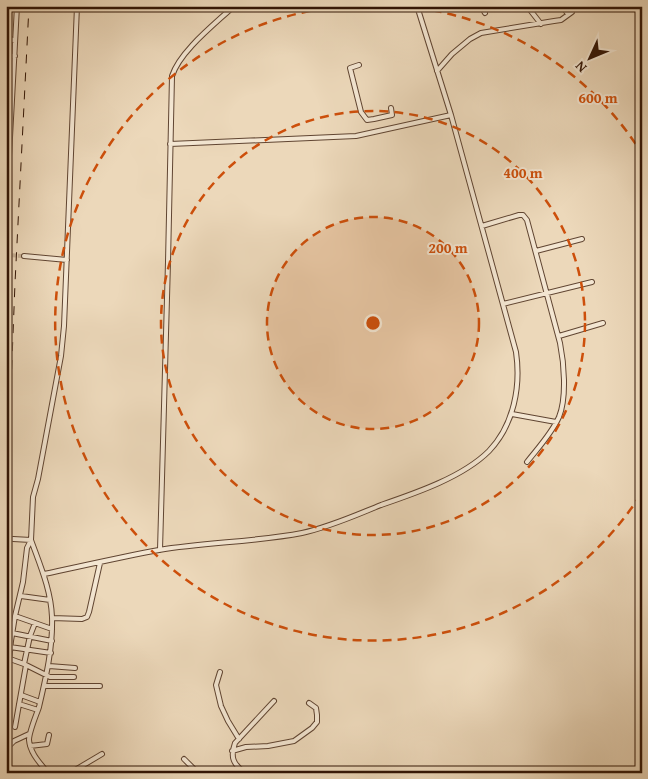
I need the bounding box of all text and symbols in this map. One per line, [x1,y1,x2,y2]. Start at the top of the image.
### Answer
north arrow [566,32,616,82]
text: N [570,56,591,77]
text: 600 m [578,87,618,108]
text: 400 m [503,162,543,183]
text: 200 m [428,237,468,258]
centre of rings [364,314,382,332]

